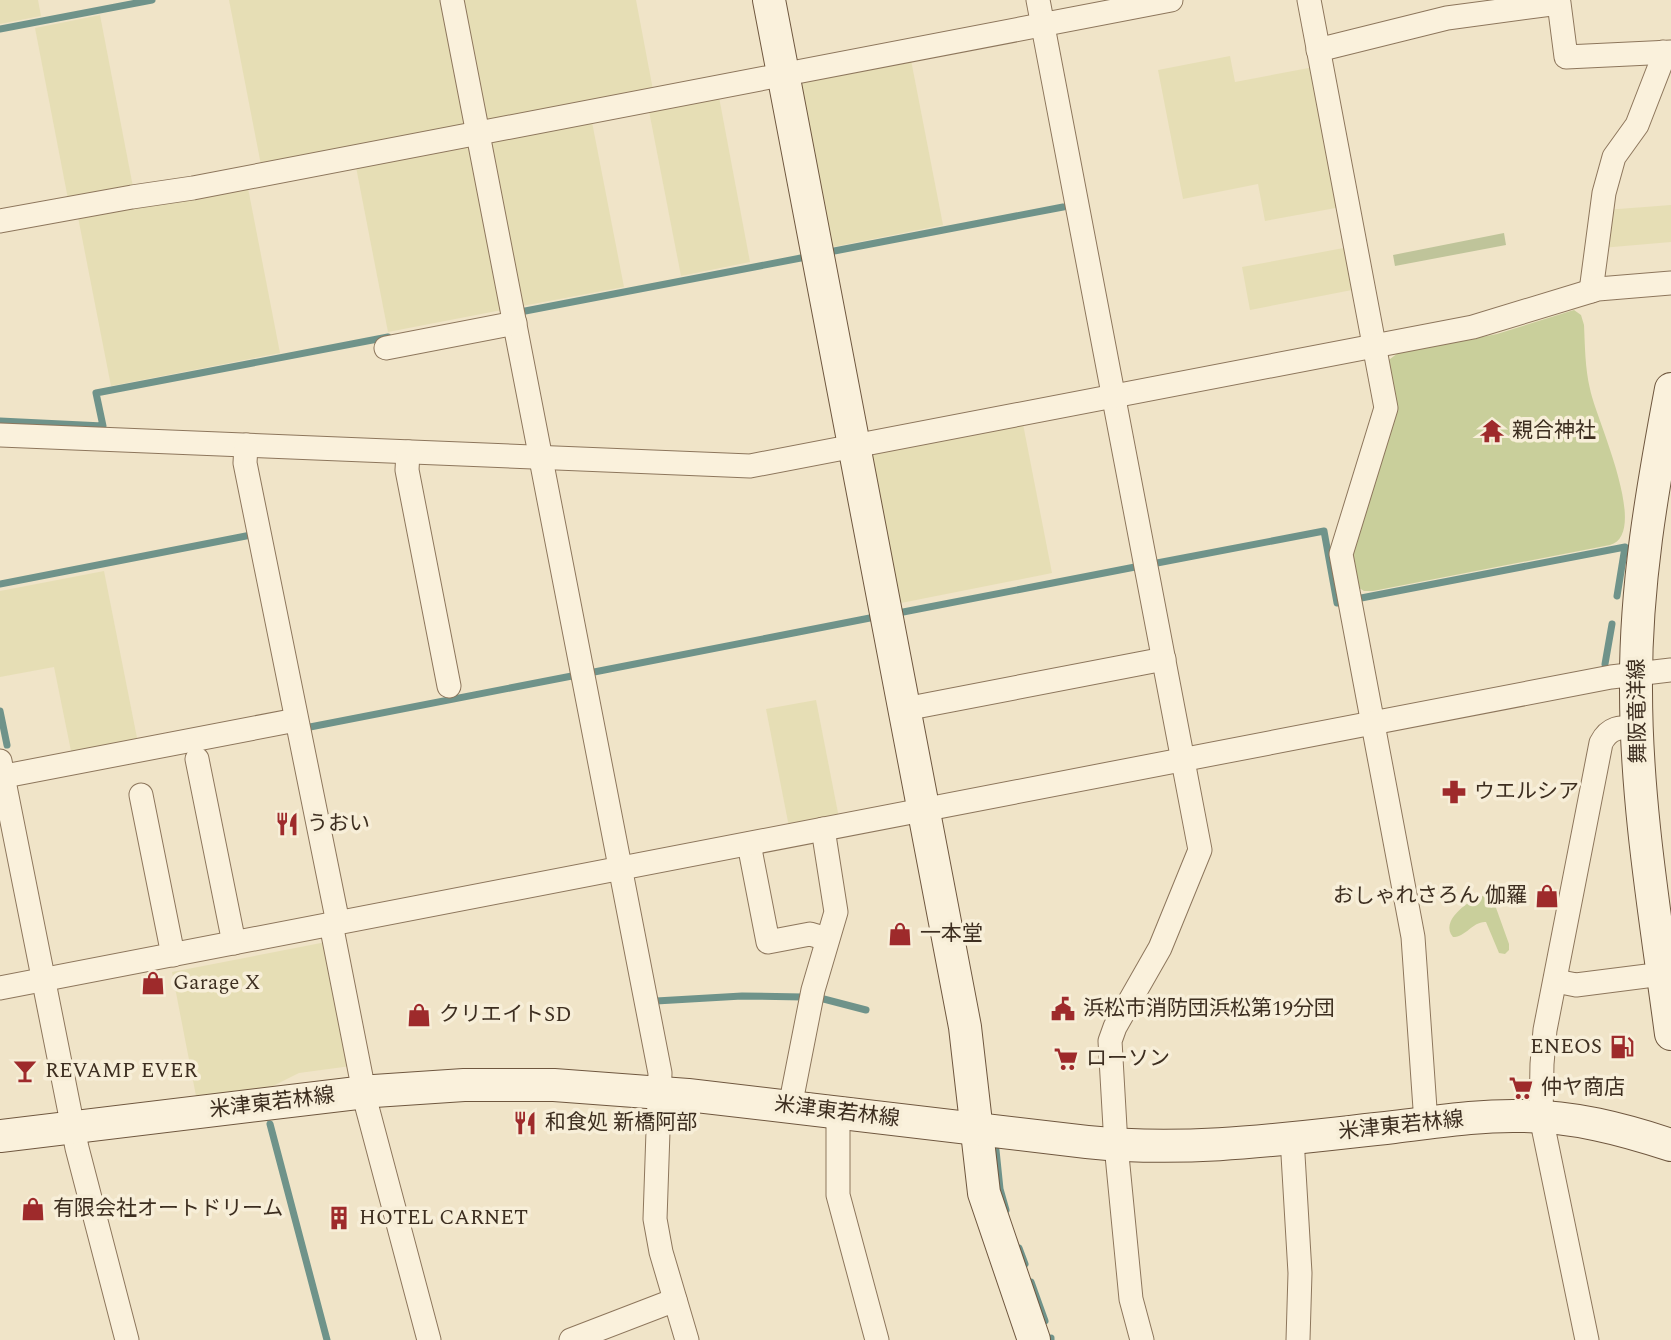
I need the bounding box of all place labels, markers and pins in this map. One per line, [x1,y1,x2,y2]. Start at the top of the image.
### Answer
place label: 親合神社 [1512,415,1596,447]
temple icon: 親合神社 [1478,417,1506,445]
place label: ウエルシア [1474,776,1579,808]
pharmacy icon: ウエルシア [1440,778,1468,806]
place label: うおい [307,808,370,840]
restaurant icon: うおい [273,810,301,838]
place label: おしゃれさろん 伽羅 [1333,880,1527,912]
shop icon: おしゃれさろん 伽羅 [1533,882,1561,910]
place label: 一本堂 [920,918,983,950]
shop icon: 一本堂 [886,920,914,948]
place label: Garage X [173,967,260,999]
shop icon: Garage X [139,969,167,997]
place label: 浜松市消防団浜松第19分団 [1083,993,1335,1025]
public building icon: 浜松市消防団浜松第19分団 [1049,995,1077,1023]
place label: クリエイトSD [439,999,571,1031]
shop icon: クリエイトSD [405,1001,433,1029]
place label: ENEOS [1530,1031,1602,1063]
fuel station icon: ENEOS [1608,1033,1636,1061]
place label: ローソン [1086,1043,1170,1075]
supermarket icon: ローソン [1052,1045,1080,1073]
place label: REVAMP EVER [45,1055,197,1087]
bar icon: REVAMP EVER [11,1057,39,1085]
place label: 仲ヤ商店 [1541,1072,1625,1104]
supermarket icon: 仲ヤ商店 [1507,1074,1535,1102]
place label: 和食処 新橋阿部 [545,1107,697,1139]
restaurant icon: 和食処 新橋阿部 [511,1109,539,1137]
place label: 有限会社オートドリーム [53,1193,283,1225]
shop icon: 有限会社オートドリーム [19,1195,47,1223]
place label: HOTEL CARNET [359,1202,528,1234]
building icon: HOTEL CARNET [325,1204,353,1232]

